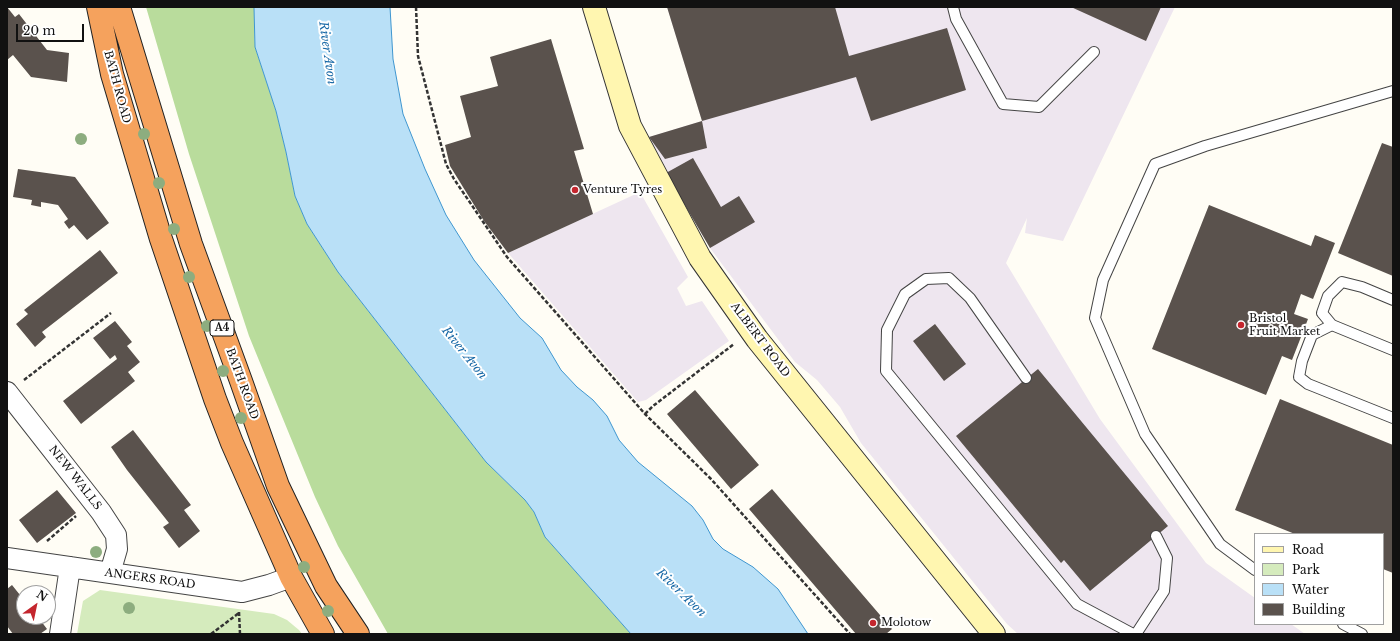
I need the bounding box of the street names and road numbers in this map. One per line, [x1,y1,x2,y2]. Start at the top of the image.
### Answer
street label: BATH ROAD [101,49,133,125]
street label: ALBERT ROAD [728,300,792,380]
road number: A4 [210,320,234,336]
street label: BATH ROAD [223,347,261,421]
street label: NEW WALLS [46,443,104,513]
street label: ANGERS ROAD [104,566,196,592]

